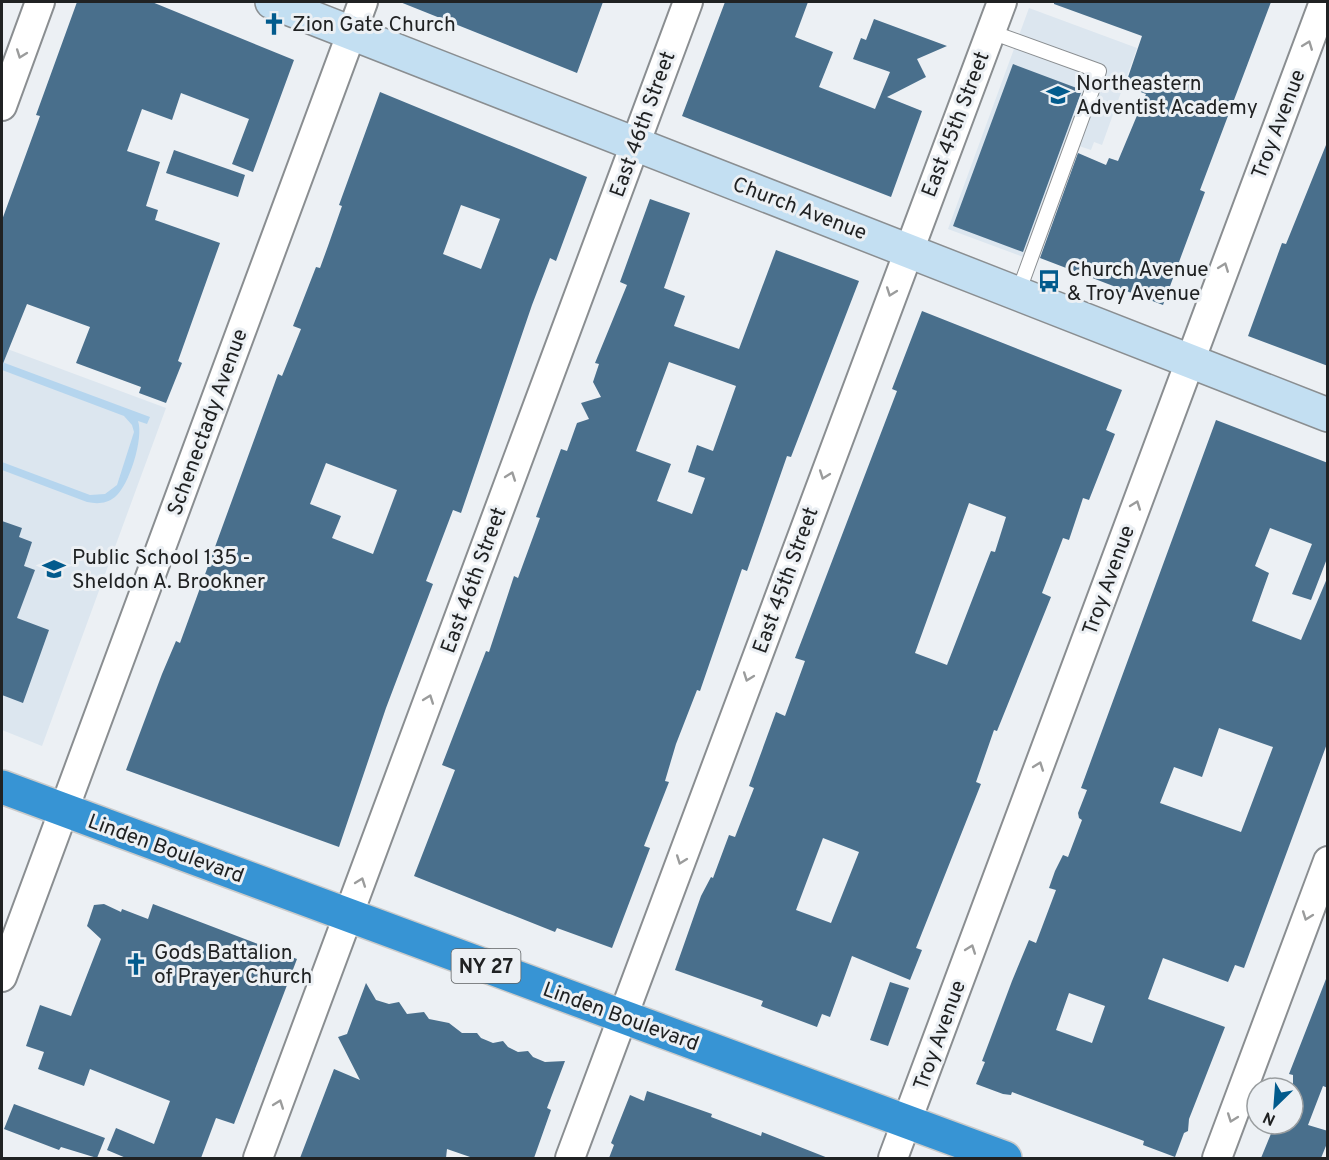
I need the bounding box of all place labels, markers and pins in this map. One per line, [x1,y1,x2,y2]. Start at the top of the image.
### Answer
church icon: Zion Gate Church [261,11,287,37]
place label: Zion Gate Church [292,12,456,39]
place label: Northeastern Adventist Academy [1076,71,1258,122]
school or university icon: Northeastern Adventist Academy [1045,82,1071,108]
place label: Church Avenue & Troy Avenue [1067,257,1209,308]
bus stop icon: Church Avenue & Troy Avenue [1036,268,1062,294]
place label: Public School 135 - Sheldon A. Brookner [72,545,265,596]
school or university icon: Public School 135 - Sheldon A. Brookner [41,556,67,582]
place label: Gods Battalion of Prayer Church [154,940,312,991]
church icon: Gods Battalion of Prayer Church [123,951,149,977]

